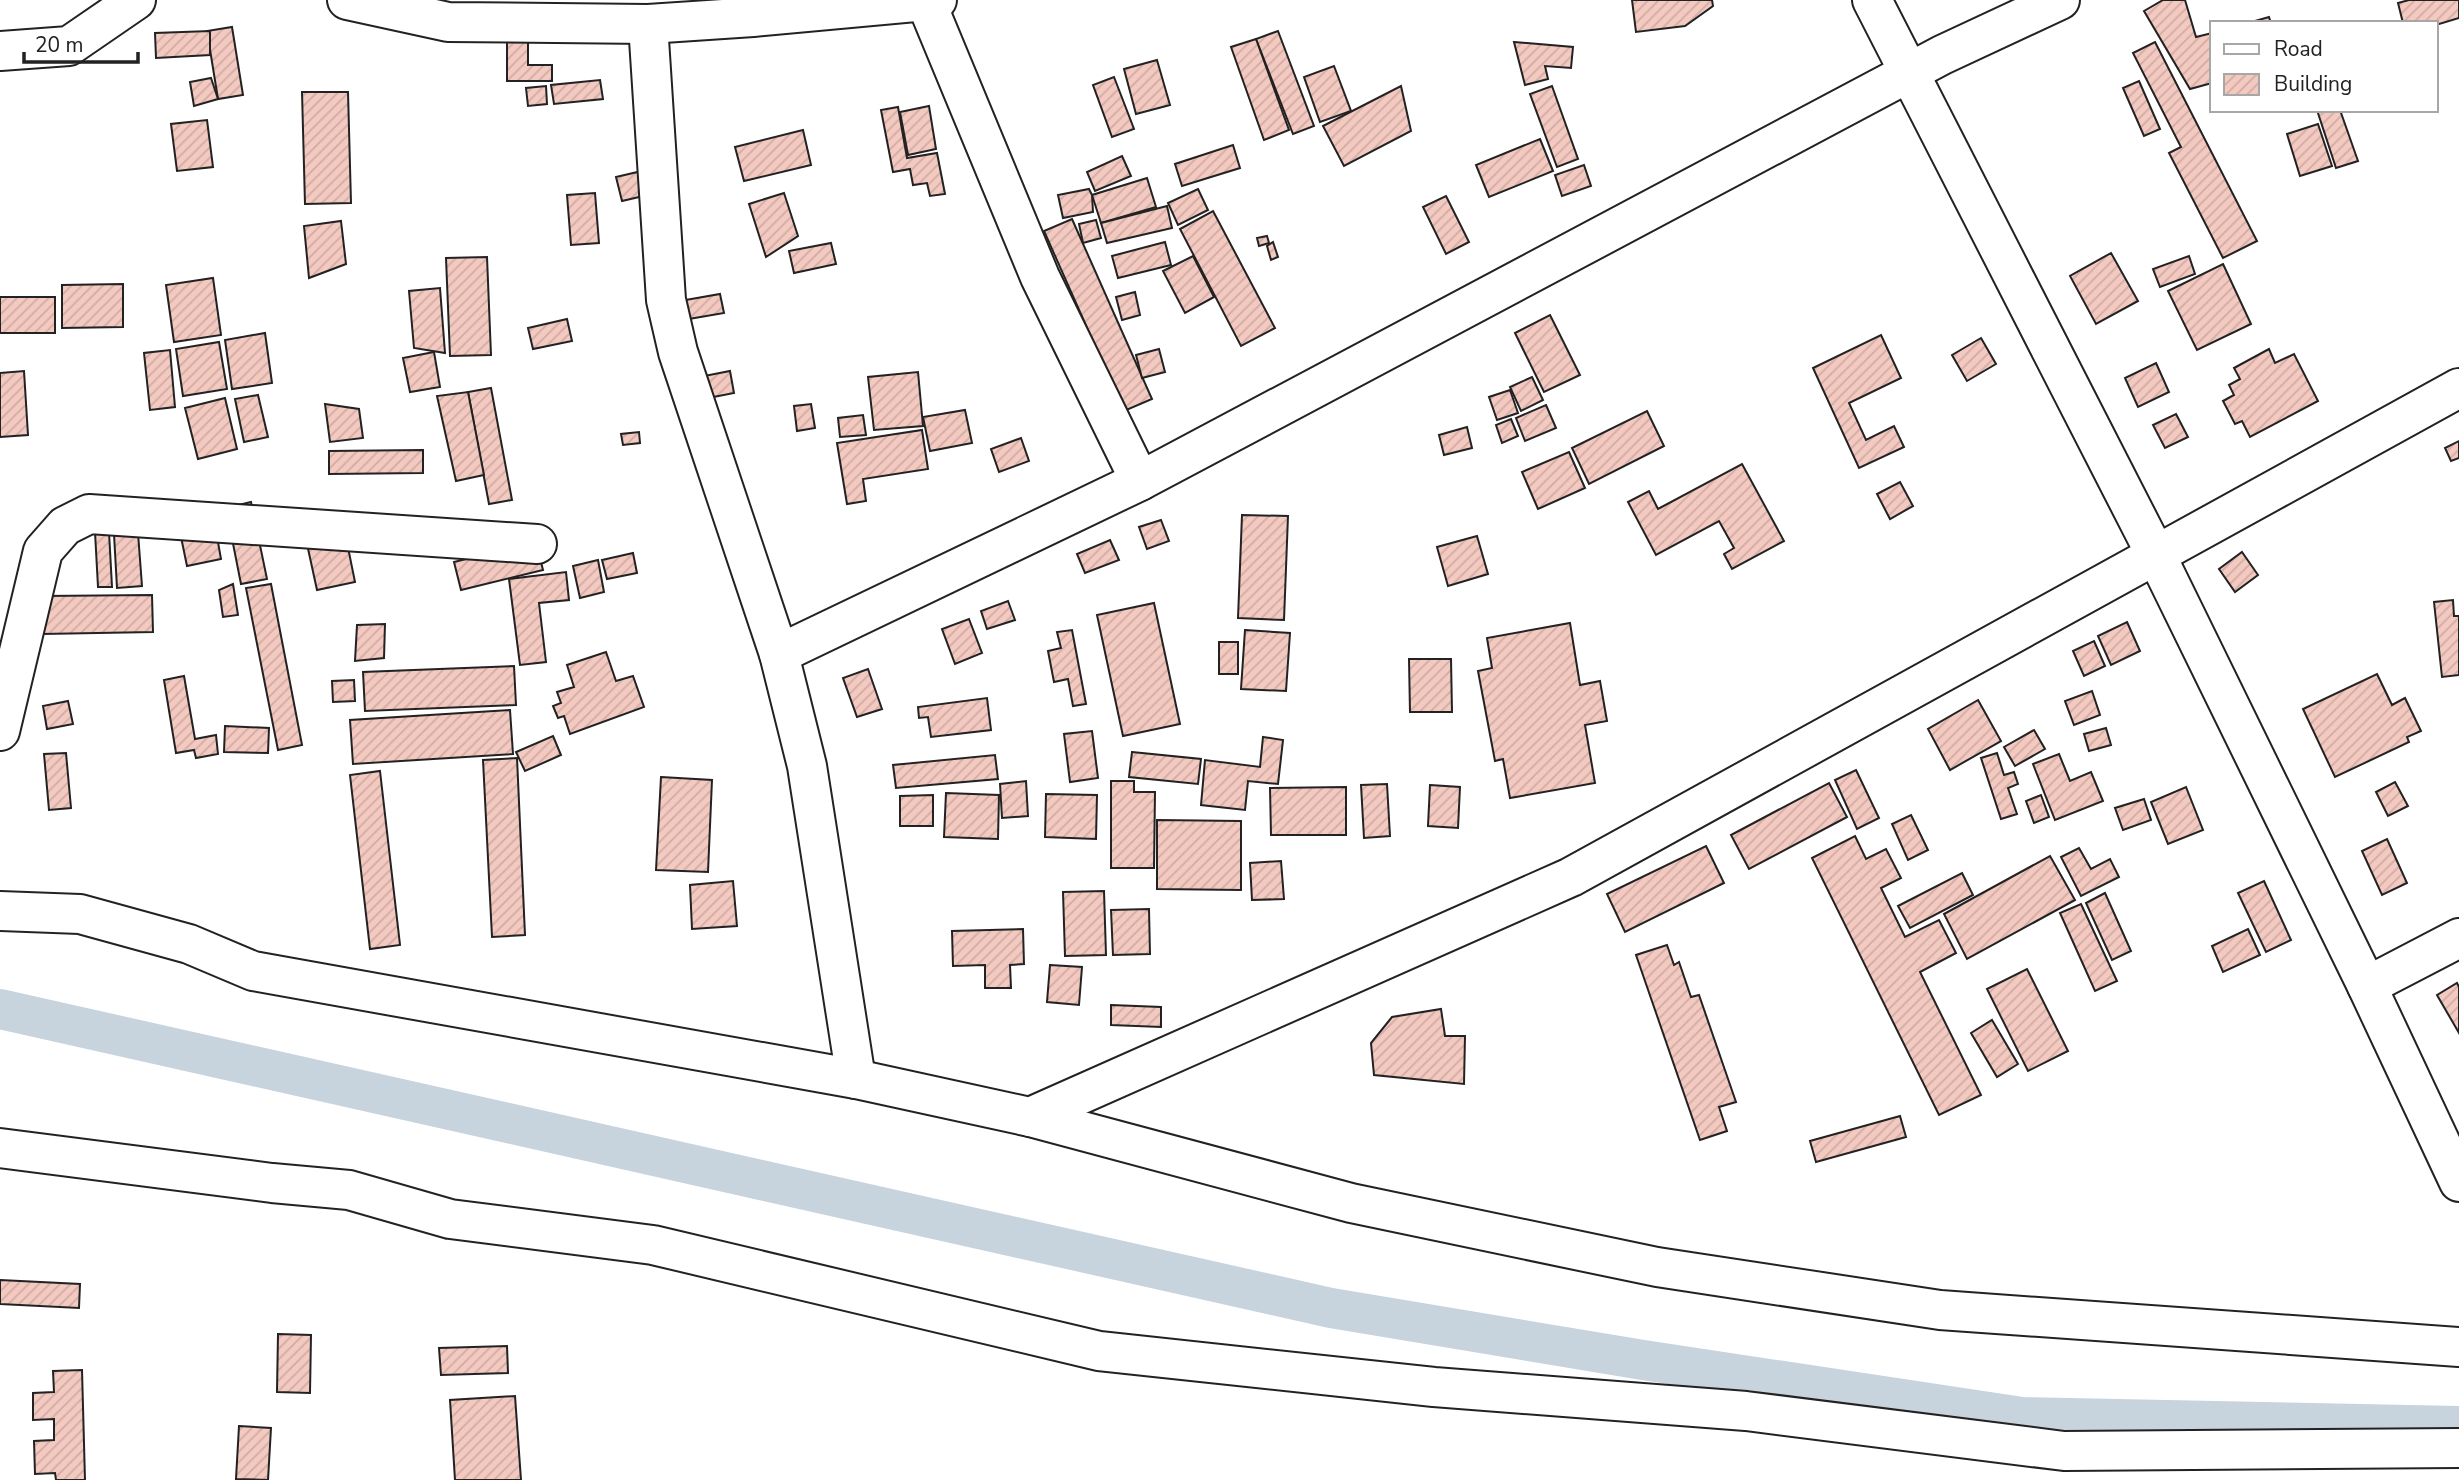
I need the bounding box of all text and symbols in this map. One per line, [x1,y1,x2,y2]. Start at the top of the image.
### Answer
scale bar [24,21,138,65]
legend [2210,21,2438,112]
text: 20 m [35,31,84,59]
text: Road [2274,35,2323,63]
text: Building [2274,70,2352,98]

